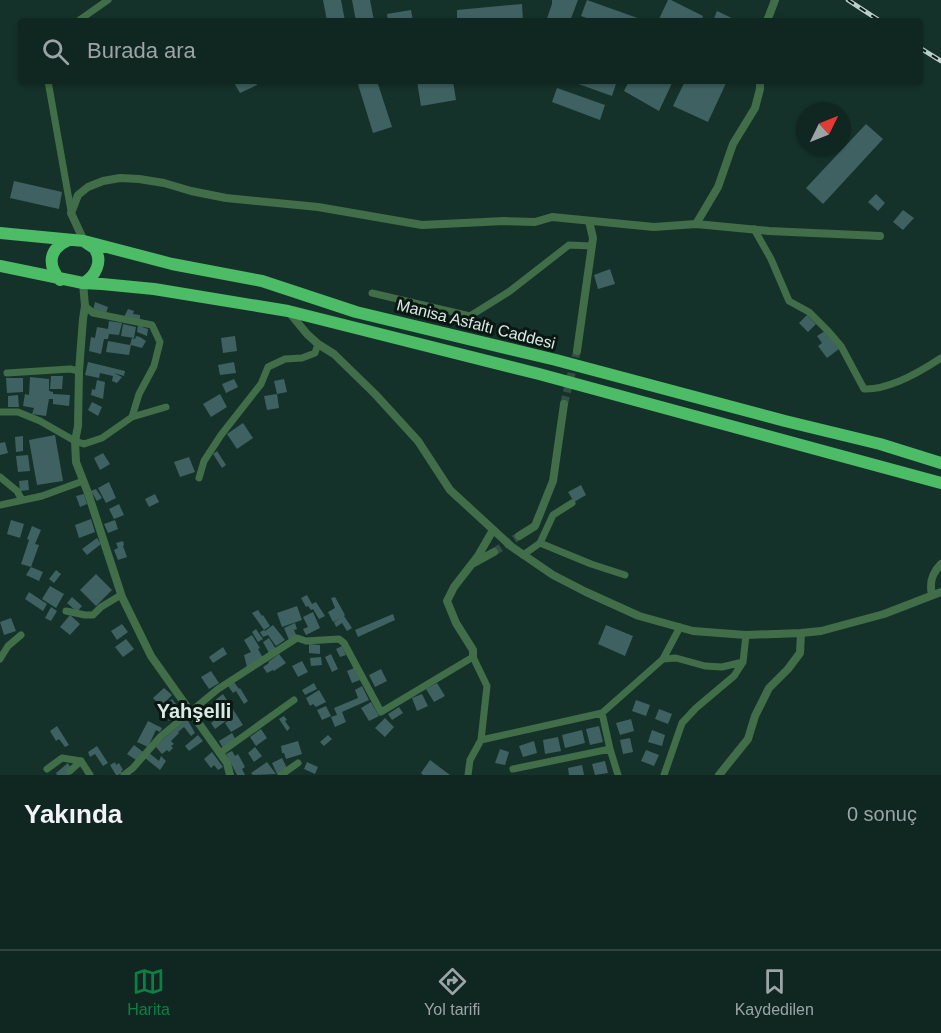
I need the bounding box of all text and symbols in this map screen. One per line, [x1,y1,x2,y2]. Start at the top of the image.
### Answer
search box [18,18,923,84]
icon: search [39,35,72,68]
text: Burada ara [87,38,196,63]
north arrow [797,102,851,156]
street label: Manisa Asfaltı Caddesi [395,296,557,352]
district label: Yahşelli [157,700,231,722]
text: Yakında [24,799,122,829]
text: 0 sonuç [847,803,917,825]
tab: Harita [127,965,170,1019]
tab: Yol tarifi [424,965,480,1019]
tab: Kaydedilen [735,965,814,1019]

